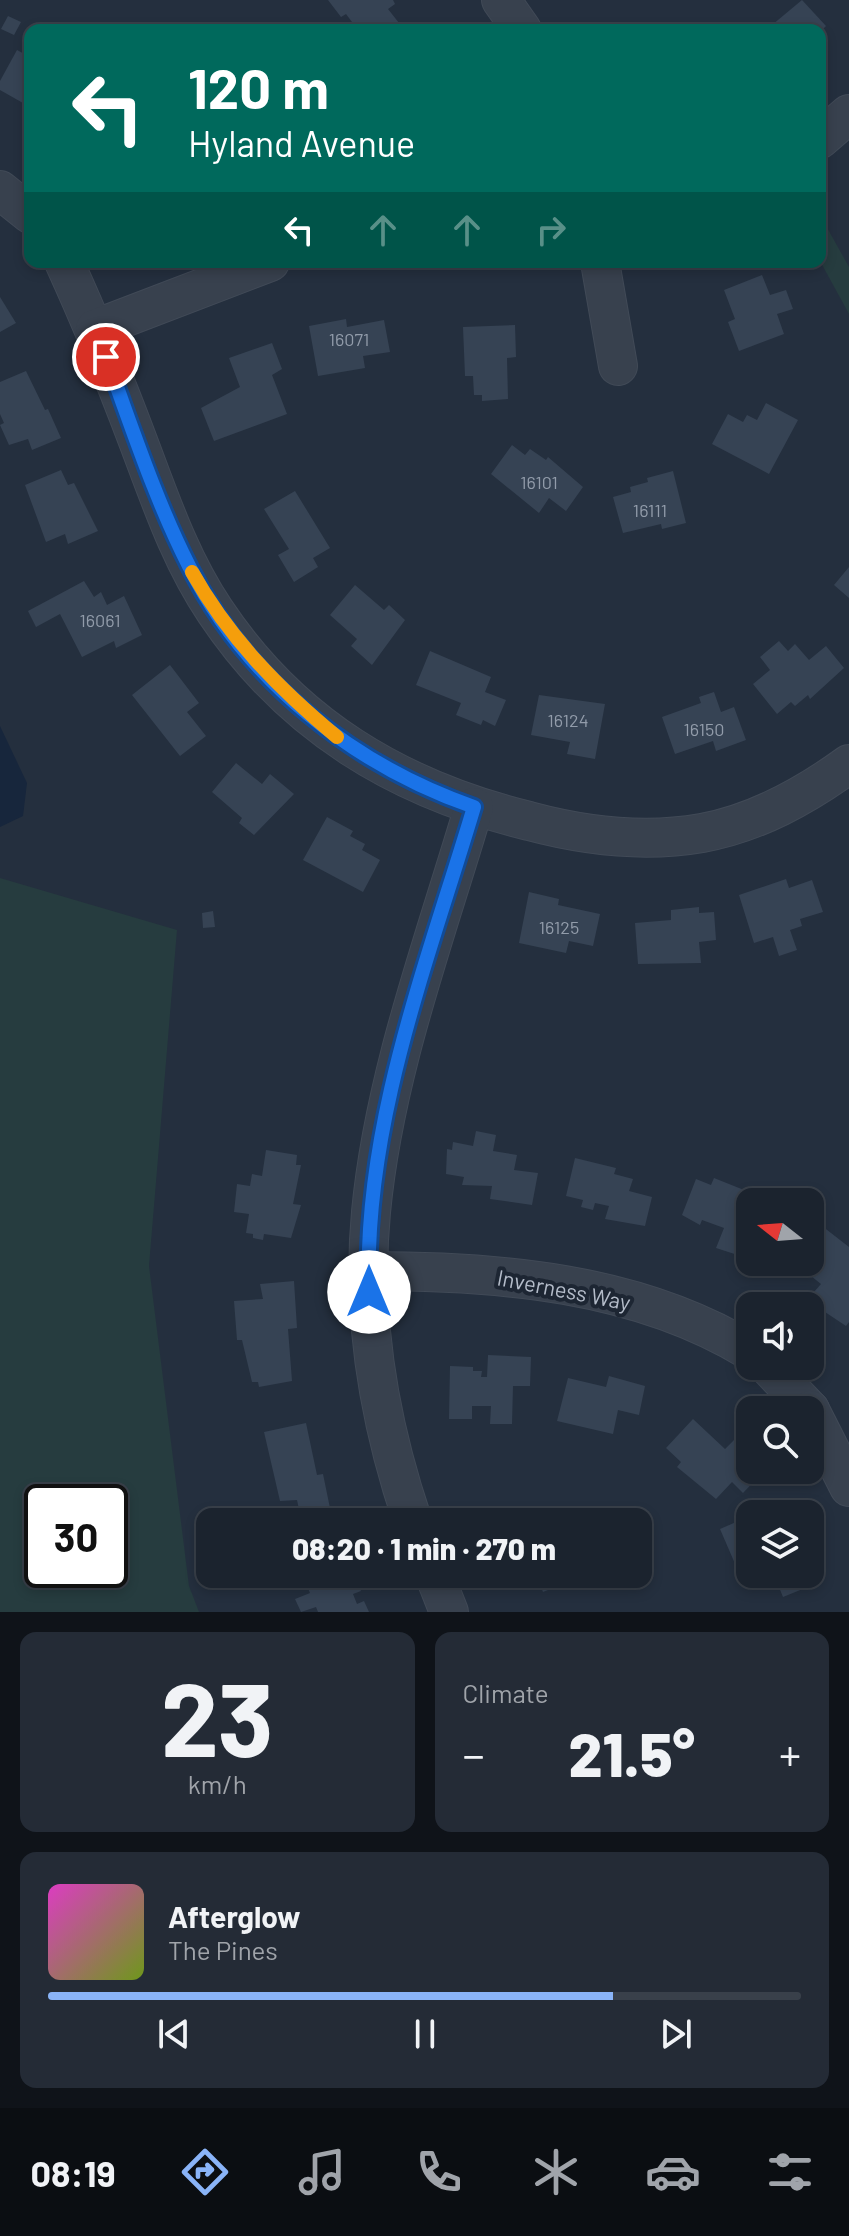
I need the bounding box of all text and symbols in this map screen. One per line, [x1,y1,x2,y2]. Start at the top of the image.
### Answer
text: 120 m [188,53,329,120]
icon: left [56,56,160,160]
text: Hyland Avenue [188,121,415,164]
icon: left [277,208,321,252]
icon: ahead [361,208,405,252]
icon: ahead [445,208,489,252]
icon: right [529,208,573,252]
pin [72,323,140,391]
house number: 16071 [329,328,369,350]
icon: arrive [84,335,128,379]
house number: 16101 [520,471,558,493]
house number: 16111 [633,499,667,521]
house number: 16061 [80,609,121,631]
house number: 16124 [547,709,589,731]
house number: 16150 [684,718,724,740]
house number: 16125 [539,916,579,938]
north arrow [736,1188,824,1276]
map controls [736,1188,824,1588]
position arrow [327,1250,411,1334]
street label: Inverness Way [495,1263,633,1315]
button: sound [736,1292,824,1380]
button: search [736,1396,824,1484]
speed limit sign: 30 [24,1484,128,1588]
button: layers [736,1500,824,1588]
text: 08:20 · 1 min · 270 m [292,1530,556,1566]
text: 23 [161,1653,274,1778]
text: Climate [463,1677,549,1708]
text: 21.5° [569,1717,695,1789]
text: − [463,1727,485,1780]
text: + [779,1727,801,1780]
text: km/h [188,1768,247,1799]
text: Afterglow [168,1898,301,1934]
text: The Pines [168,1934,278,1965]
icon: previous [152,2012,196,2056]
icon: pause [403,2012,447,2056]
icon: next [654,2012,698,2056]
icon: directions [177,2144,233,2200]
icon: music [294,2144,350,2200]
icon: phone [411,2144,467,2200]
icon: climate [528,2144,584,2200]
icon: car [645,2144,701,2200]
icon: filters [762,2144,818,2200]
text: 08:19 [31,2151,116,2194]

